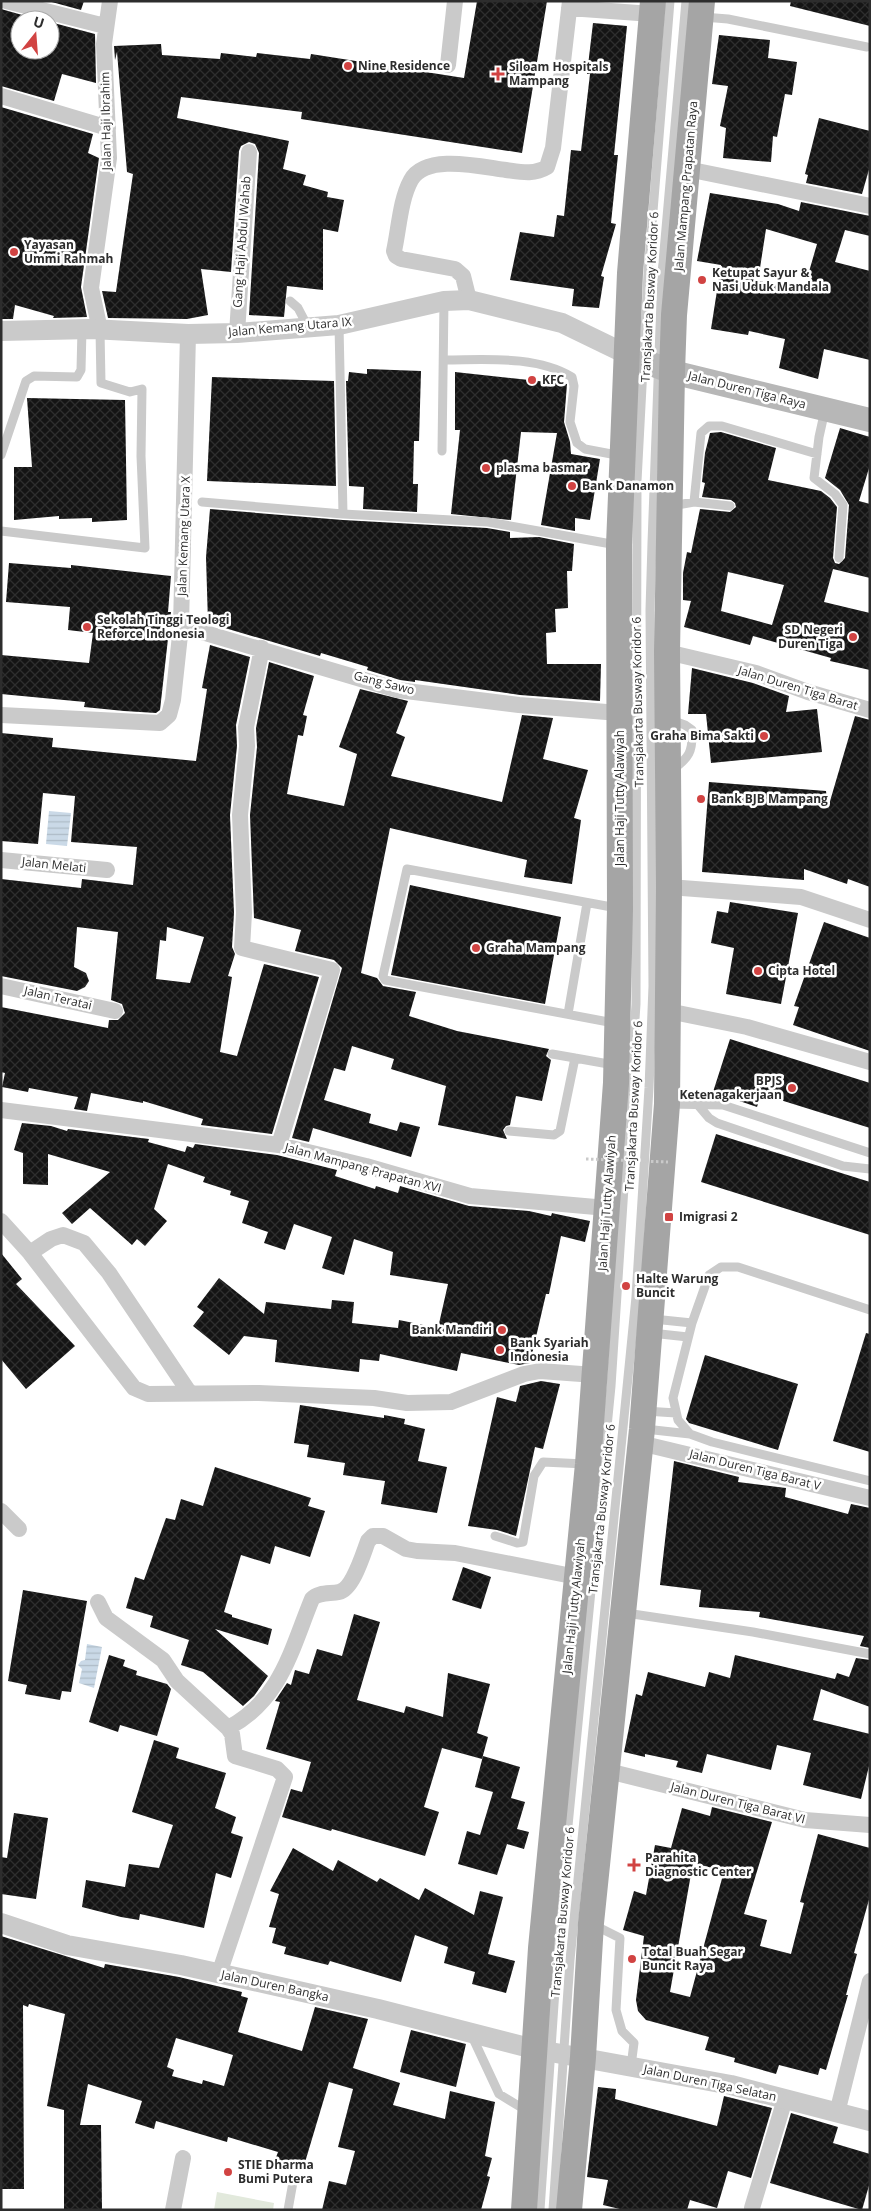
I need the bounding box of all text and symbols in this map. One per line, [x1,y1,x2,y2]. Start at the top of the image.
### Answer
north arrow [10,10,60,60]
text: U [31,11,47,33]
place label: Nine Residence [358,57,450,74]
place label: Siloam Hospitals Mampang [509,58,608,89]
marker: Nine Residence [342,60,354,72]
marker: Siloam Hospitals Mampang [491,67,505,81]
street label: Jalan Haji Ibrahim [96,72,115,171]
street label: Jalan Mampang Prapatan Raya [670,100,701,273]
street label: Gang Haji Abdul Wahab [228,176,255,308]
street label: Transjakarta Busway Koridor 6 [637,211,662,383]
place label: Yayasan Ummi Rahmah [24,236,113,267]
marker: Yayasan Ummi Rahmah [8,246,20,258]
place label: Ketupat Sayur & Nasi Uduk Mandala [712,264,829,295]
marker: Ketupat Sayur & Nasi Uduk Mandala [696,274,708,286]
street label: Jalan Kemang Utara IX [227,313,352,340]
street label: Jalan Duren Tiga Raya [685,366,808,412]
place label: KFC [542,371,565,388]
marker: KFC [526,374,538,386]
place label: plasma basmar [496,459,588,476]
marker: plasma basmar [480,462,492,474]
street label: Jalan Kemang Utara X [173,476,194,597]
place label: Bank Danamon [582,477,674,494]
marker: Bank Danamon [566,480,578,492]
place label: Sekolah Tinggi Teologi Reforce Indonesia [97,611,229,642]
street label: Transjakarta Busway Koridor 6 [628,616,647,788]
marker: Sekolah Tinggi Teologi Reforce Indonesia [81,621,93,633]
place label: SD Negeri Duren Tiga [778,621,843,652]
marker: SD Negeri Duren Tiga [847,631,859,643]
street label: Jalan Duren Tiga Barat [735,661,860,714]
street label: Gang Sawo [352,667,416,698]
place label: Graha Bima Sakti [650,727,754,744]
street label: Jalan Haji Tutty Alawiyah [611,730,628,867]
marker: Graha Bima Sakti [758,730,770,742]
place label: Bank BJB Mampang [711,790,828,807]
marker: Bank BJB Mampang [695,793,707,805]
street label: Jalan Melati [20,853,87,876]
place label: Graha Mampang [486,939,586,956]
marker: Graha Mampang [470,942,482,954]
place label: Cipta Hotel [768,962,835,979]
marker: Cipta Hotel [752,965,764,977]
street label: Jalan Teratai [22,981,94,1014]
street label: Transjakarta Busway Koridor 6 [621,1020,646,1192]
place label: BPJS Ketenagakerjaan [679,1072,782,1103]
marker: BPJS Ketenagakerjaan [786,1082,798,1094]
street label: Jalan Haji Tutty Alawiyah [593,1135,620,1272]
street label: Jalan Mampang Prapatan XVI [282,1138,443,1197]
place label: Imigrasi 2 [679,1208,738,1225]
marker: Imigrasi 2 [663,1211,675,1223]
place label: Halte Warung Buncit [636,1270,719,1301]
marker: Halte Warung Buncit [620,1280,632,1292]
place label: Bank Mandiri [411,1321,492,1338]
marker: Bank Mandiri [496,1324,508,1336]
place label: Bank Syariah Indonesia [510,1334,589,1365]
marker: Bank Syariah Indonesia [494,1344,506,1356]
street label: Transjakarta Busway Koridor 6 [584,1423,619,1595]
street label: Jalan Duren Tiga Barat V [687,1445,823,1494]
street label: Jalan Haji Tutty Alawiyah [558,1537,589,1675]
street label: Jalan Duren Tiga Barat VI [668,1777,807,1827]
street label: Transjakarta Busway Koridor 6 [547,1826,578,1998]
place label: Parahita Diagnostic Center [645,1849,752,1880]
marker: Parahita Diagnostic Center [627,1858,641,1872]
place label: Total Buah Segar Buncit Raya [642,1943,744,1974]
marker: Total Buah Segar Buncit Raya [626,1953,638,1965]
street label: Jalan Duren Bangka [219,1966,330,2005]
street label: Jalan Duren Tiga Selatan [641,2060,778,2105]
place label: STIE Dharma Bumi Putera [238,2156,314,2187]
marker: STIE Dharma Bumi Putera [222,2166,234,2178]

